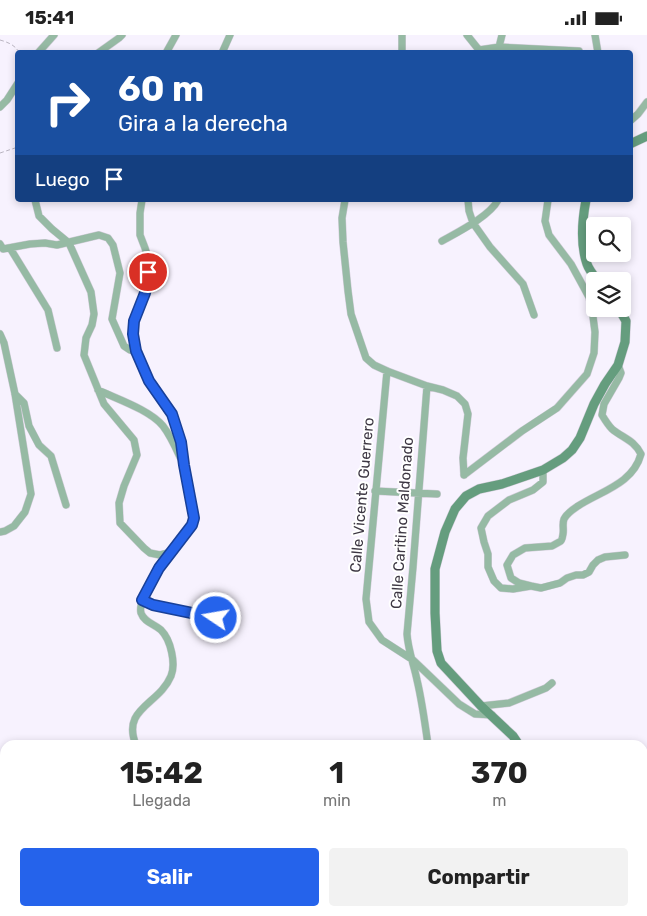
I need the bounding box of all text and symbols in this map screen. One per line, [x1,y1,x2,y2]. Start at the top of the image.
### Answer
text: 15:41 [25,6,74,29]
text: 60 m [118,68,204,110]
icon: right [35,70,100,135]
text: Gira a la derecha [118,110,288,137]
icon: arrive [100,165,128,193]
text: Luego [35,168,90,191]
map controls [586,217,631,317]
button: search [586,217,631,262]
pin [127,251,169,293]
icon: arrive [134,258,162,286]
button: layers [586,272,631,317]
street label: Calle Vicente Guerrero [346,417,378,573]
street label: Calle Caritino Maldonado [387,436,417,610]
position arrow [189,591,241,643]
text: 15:42 [120,755,203,791]
text: 1 [329,755,344,791]
text: 370 [471,755,528,791]
text: Llegada [132,791,191,810]
text: min [323,791,351,810]
text: m [492,791,506,810]
button: Salir [20,848,319,906]
button: Compartir [329,848,628,906]

